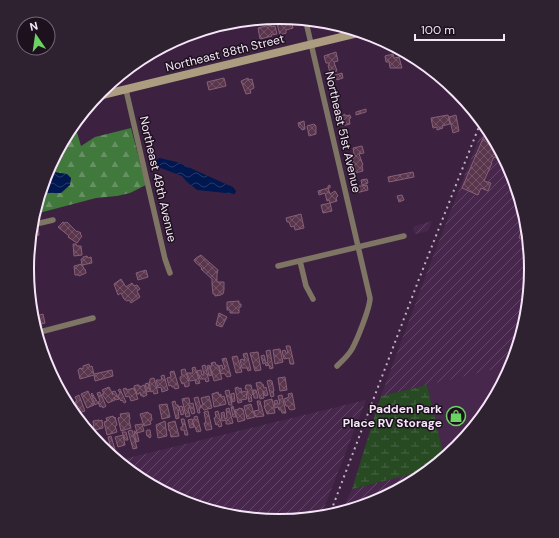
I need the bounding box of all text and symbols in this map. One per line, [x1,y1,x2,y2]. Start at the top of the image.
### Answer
north arrow [16,16,56,56]
scale bar [415,16,504,42]
text: N [28,19,39,34]
text: 100 m [421,22,455,38]
street label: Northeast 88th Street [164,30,286,76]
street label: Northeast 51st Avenue [321,70,365,194]
street label: Northeast 48th Avenue [136,115,180,244]
place label: Padden Park Place RV Storage [343,401,442,431]
shop icon: Padden Park Place RV Storage [445,405,467,427]

